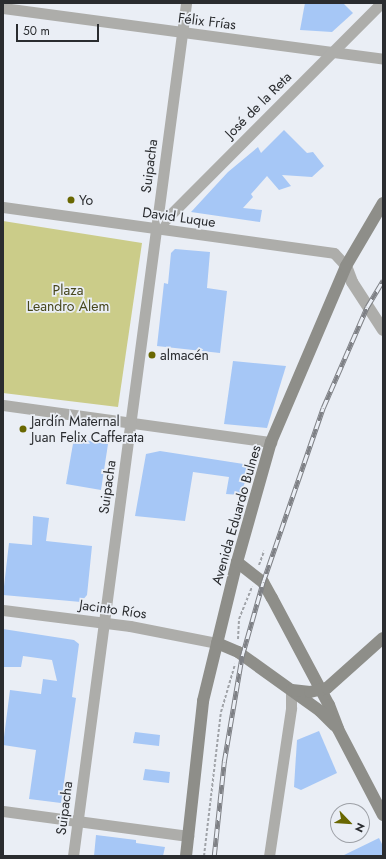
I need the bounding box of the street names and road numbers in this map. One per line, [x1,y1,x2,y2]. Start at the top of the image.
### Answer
street label: Félix Frías [177,9,237,33]
street label: José de la Reta [221,68,295,142]
street label: Suipacha [137,138,161,194]
street label: David Luque [141,204,217,230]
street label: Avenida Eduardo Bulnes [208,443,264,587]
street label: Suipacha [95,459,119,515]
street label: Jacinto Ríos [78,596,148,622]
street label: Suipacha [52,780,76,836]

